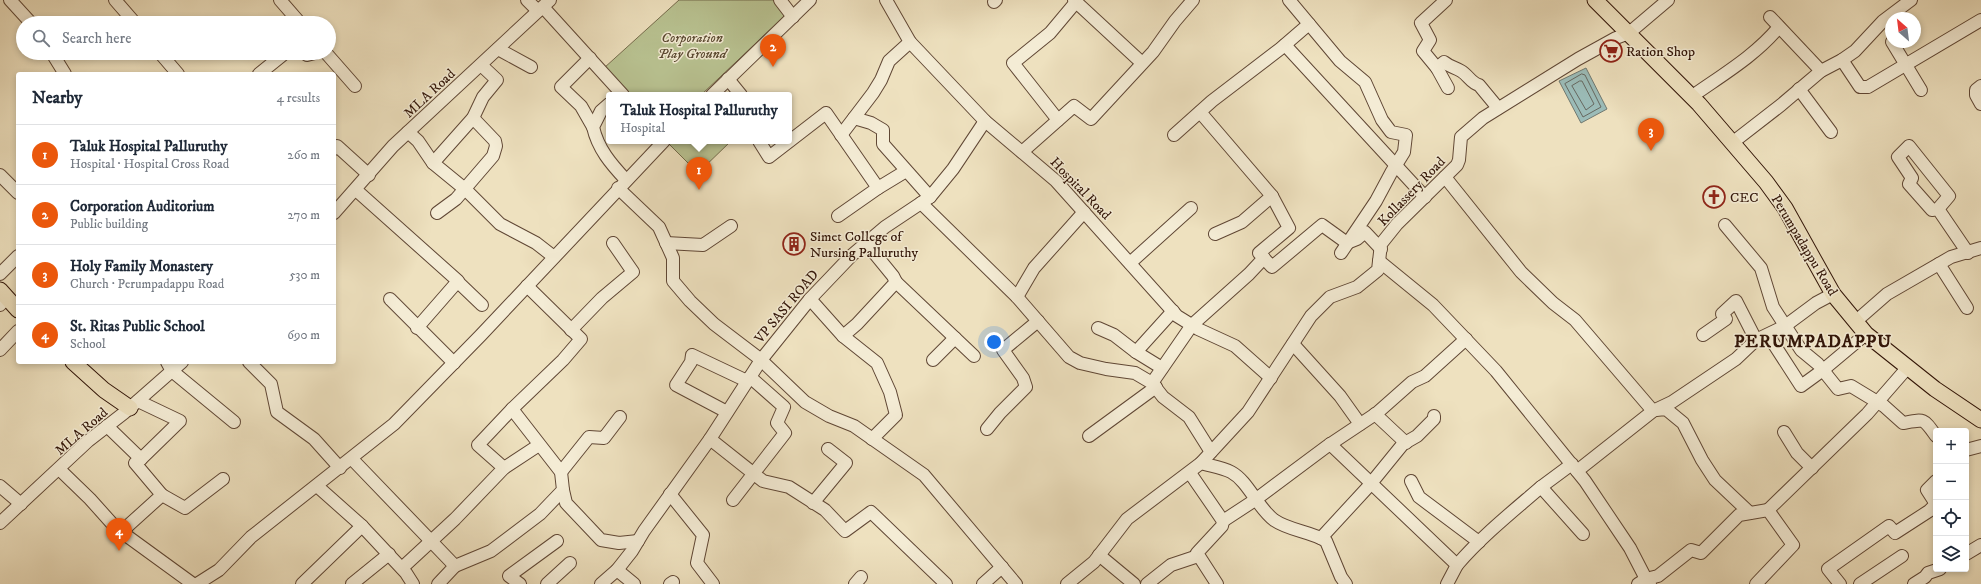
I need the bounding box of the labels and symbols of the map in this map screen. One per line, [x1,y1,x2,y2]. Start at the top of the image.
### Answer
north arrow [1885,12,1921,48]
park label: Corporation Play Ground [658,29,729,63]
pin: 2 [760,34,786,67]
supermarket icon: Ration Shop [1598,38,1624,64]
place label: Ration Shop [1626,43,1695,61]
street label: MLA Road [400,65,459,122]
pin: 3 [1638,118,1664,151]
street label: Kollassery Road [1374,153,1449,230]
street label: Hospital Road [1046,154,1115,224]
pin: 1 [686,157,712,190]
church icon: CEC [1701,184,1727,210]
place label: CEC [1730,189,1759,207]
street label: Perumpadappu Road [1767,192,1841,299]
place label: Simet College of Nursing Palluruthy [810,228,918,262]
building icon: Simet College of Nursing Palluruthy [781,231,807,257]
street label: VP SASI ROAD [750,266,823,348]
district label: PERUMPADAPPU [1734,331,1892,353]
your location [984,332,1004,352]
street label: MLA Road [52,404,112,460]
pin: 4 [106,518,132,551]

